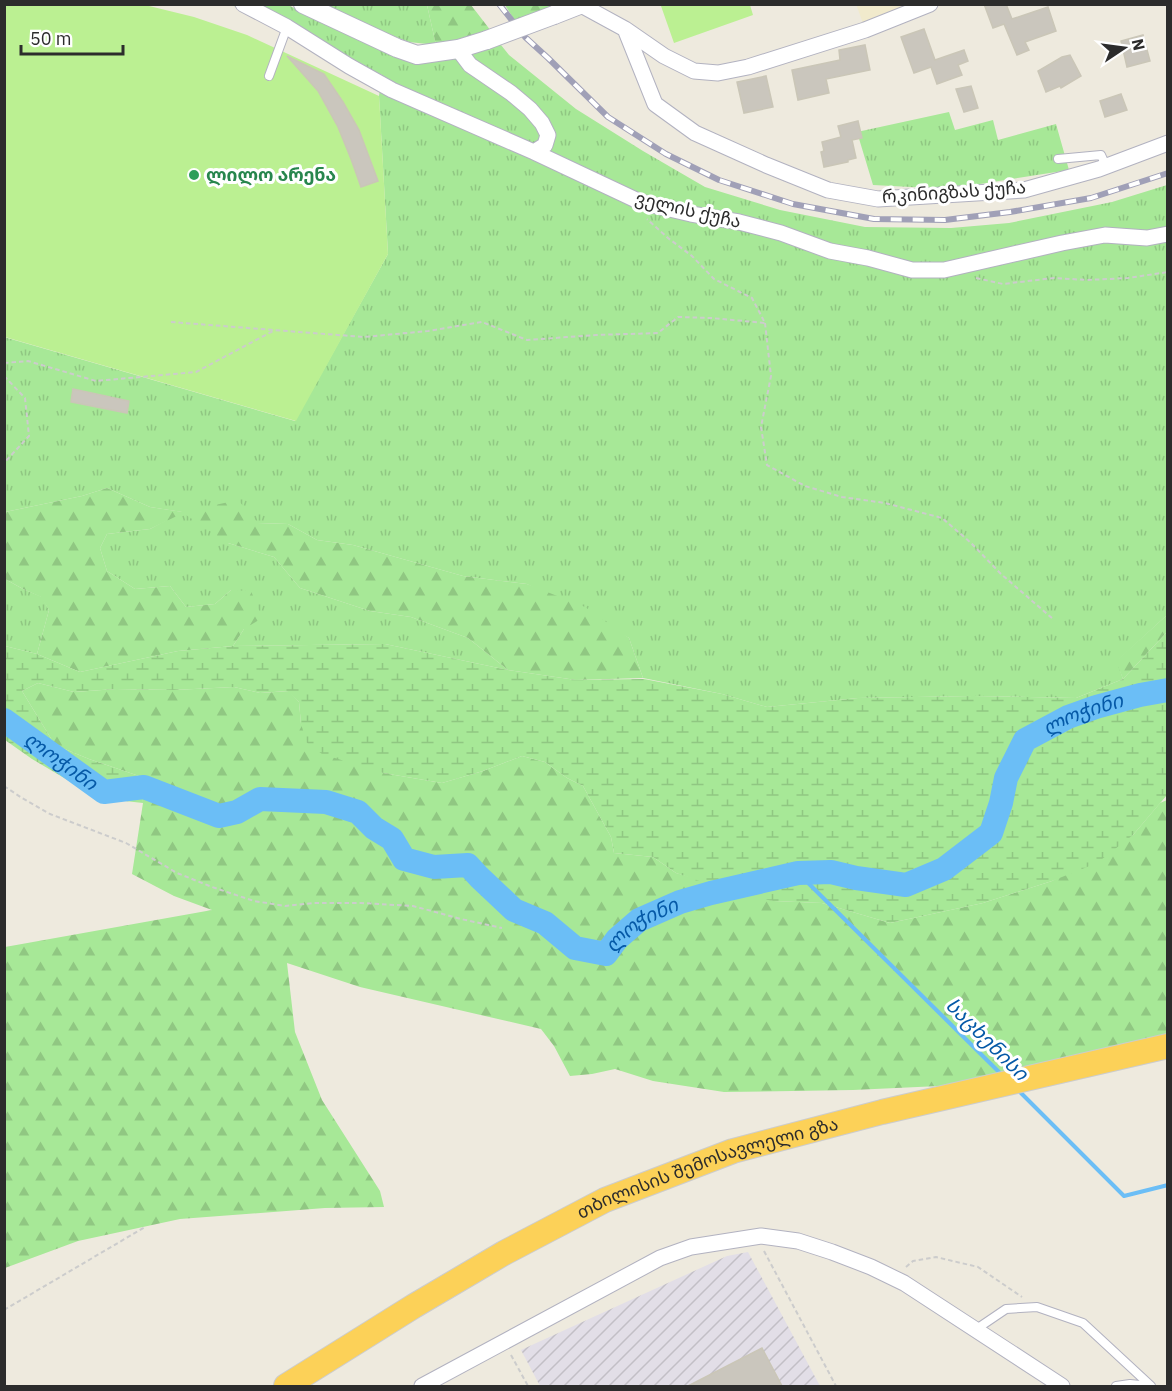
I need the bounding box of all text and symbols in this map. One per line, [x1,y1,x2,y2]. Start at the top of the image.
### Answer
scale bar [21,18,123,56]
north arrow [1094,18,1154,78]
text: 50 m [30,27,72,50]
text: N [1128,37,1150,53]
place label: ლილო არენა [206,163,336,186]
marker: ლილო არენა [187,168,201,182]
street label: რკინიგზას ქუჩა [881,175,1027,208]
street label: ველის ქუჩა [633,186,743,233]
water label: ლოჭინი [1037,686,1127,741]
water label: ლოჭინი [19,725,104,797]
water label: ლოჭინი [597,890,683,958]
water label: საცხენისი [940,991,1036,1087]
street label: თბილისის შემოსავლელი გზა [573,1112,841,1224]

